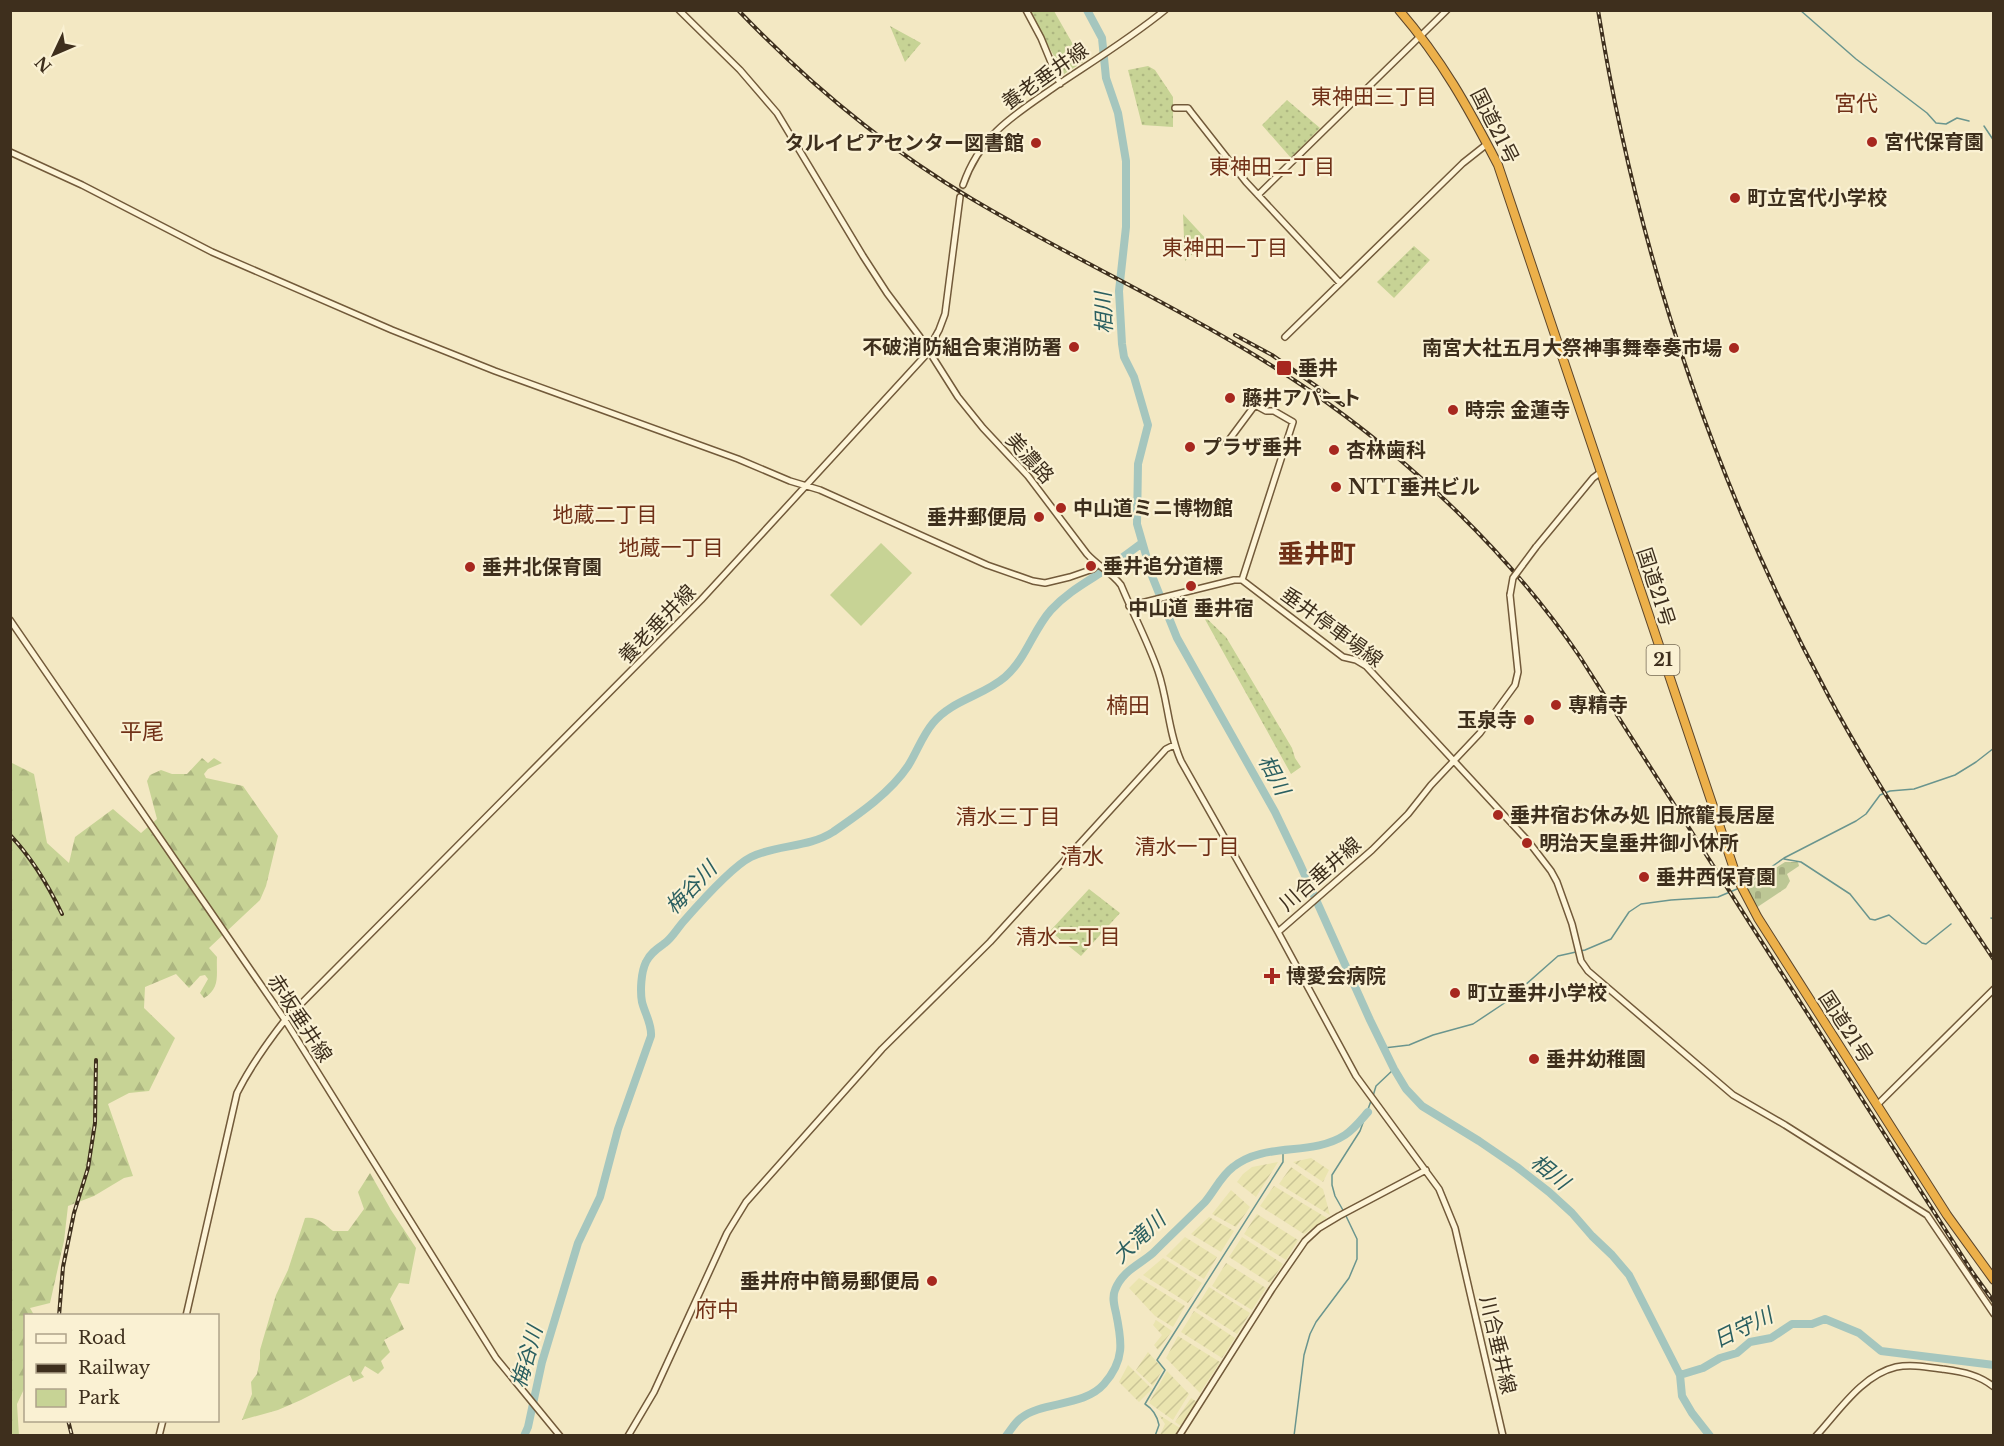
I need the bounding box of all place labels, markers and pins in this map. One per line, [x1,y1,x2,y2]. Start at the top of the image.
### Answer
place label: 宮代保育園 [1884,130,1984,154]
place label: タルイピアセンター図書館 [784,131,1024,155]
marker: 宮代保育園 [1865,135,1879,149]
marker: タルイピアセンター図書館 [1029,136,1043,150]
place label: 町立宮代小学校 [1747,186,1887,210]
marker: 町立宮代小学校 [1728,191,1742,205]
place label: 不破消防組合東消防署 [862,335,1062,359]
place label: 南宮大社五月大祭神事舞奉奏市場 [1422,336,1722,360]
marker: 不破消防組合東消防署 [1067,340,1081,354]
marker: 南宮大社五月大祭神事舞奉奏市場 [1727,341,1741,355]
place label: 垂井 [1298,356,1338,380]
marker: 垂井 [1275,359,1293,377]
place label: 藤井アパート [1242,386,1362,410]
marker: 藤井アパート [1223,391,1237,405]
place label: 時宗 金蓮寺 [1465,398,1570,422]
marker: 時宗 金蓮寺 [1446,403,1460,417]
place label: プラザ垂井 [1202,435,1302,459]
place label: 杏林歯科 [1346,438,1426,462]
marker: プラザ垂井 [1183,440,1197,454]
marker: 杏林歯科 [1327,443,1341,457]
place label: NTT垂井ビル [1348,475,1480,499]
marker: NTT垂井ビル [1329,480,1343,494]
place label: 中山道ミニ博物館 [1073,496,1233,520]
marker: 中山道ミニ博物館 [1054,501,1068,515]
place label: 垂井郵便局 [927,505,1027,529]
marker: 垂井郵便局 [1032,510,1046,524]
place label: 垂井追分道標 [1103,554,1223,578]
place label: 垂井北保育園 [482,555,602,579]
marker: 垂井追分道標 [1084,559,1098,573]
marker: 垂井北保育園 [463,560,477,574]
marker: 中山道 垂井宿 [1184,579,1198,593]
place label: 中山道 垂井宿 [1128,596,1254,620]
place label: 専精寺 [1568,693,1628,717]
marker: 専精寺 [1549,698,1563,712]
place label: 玉泉寺 [1457,708,1517,732]
marker: 玉泉寺 [1522,713,1536,727]
place label: 垂井宿お休み処 旧旅籠長居屋 [1510,803,1775,827]
marker: 垂井宿お休み処 旧旅籠長居屋 [1491,808,1505,822]
place label: 明治天皇垂井御小休所 [1539,831,1739,855]
marker: 明治天皇垂井御小休所 [1520,836,1534,850]
place label: 垂井西保育園 [1656,865,1776,889]
marker: 垂井西保育園 [1637,870,1651,884]
place label: 博愛会病院 [1286,964,1386,988]
marker: 博愛会病院 [1263,967,1281,985]
place label: 町立垂井小学校 [1467,981,1607,1005]
marker: 町立垂井小学校 [1448,986,1462,1000]
place label: 垂井幼稚園 [1546,1047,1646,1071]
marker: 垂井幼稚園 [1527,1052,1541,1066]
place label: 垂井府中簡易郵便局 [740,1269,920,1293]
marker: 垂井府中簡易郵便局 [925,1274,939,1288]

